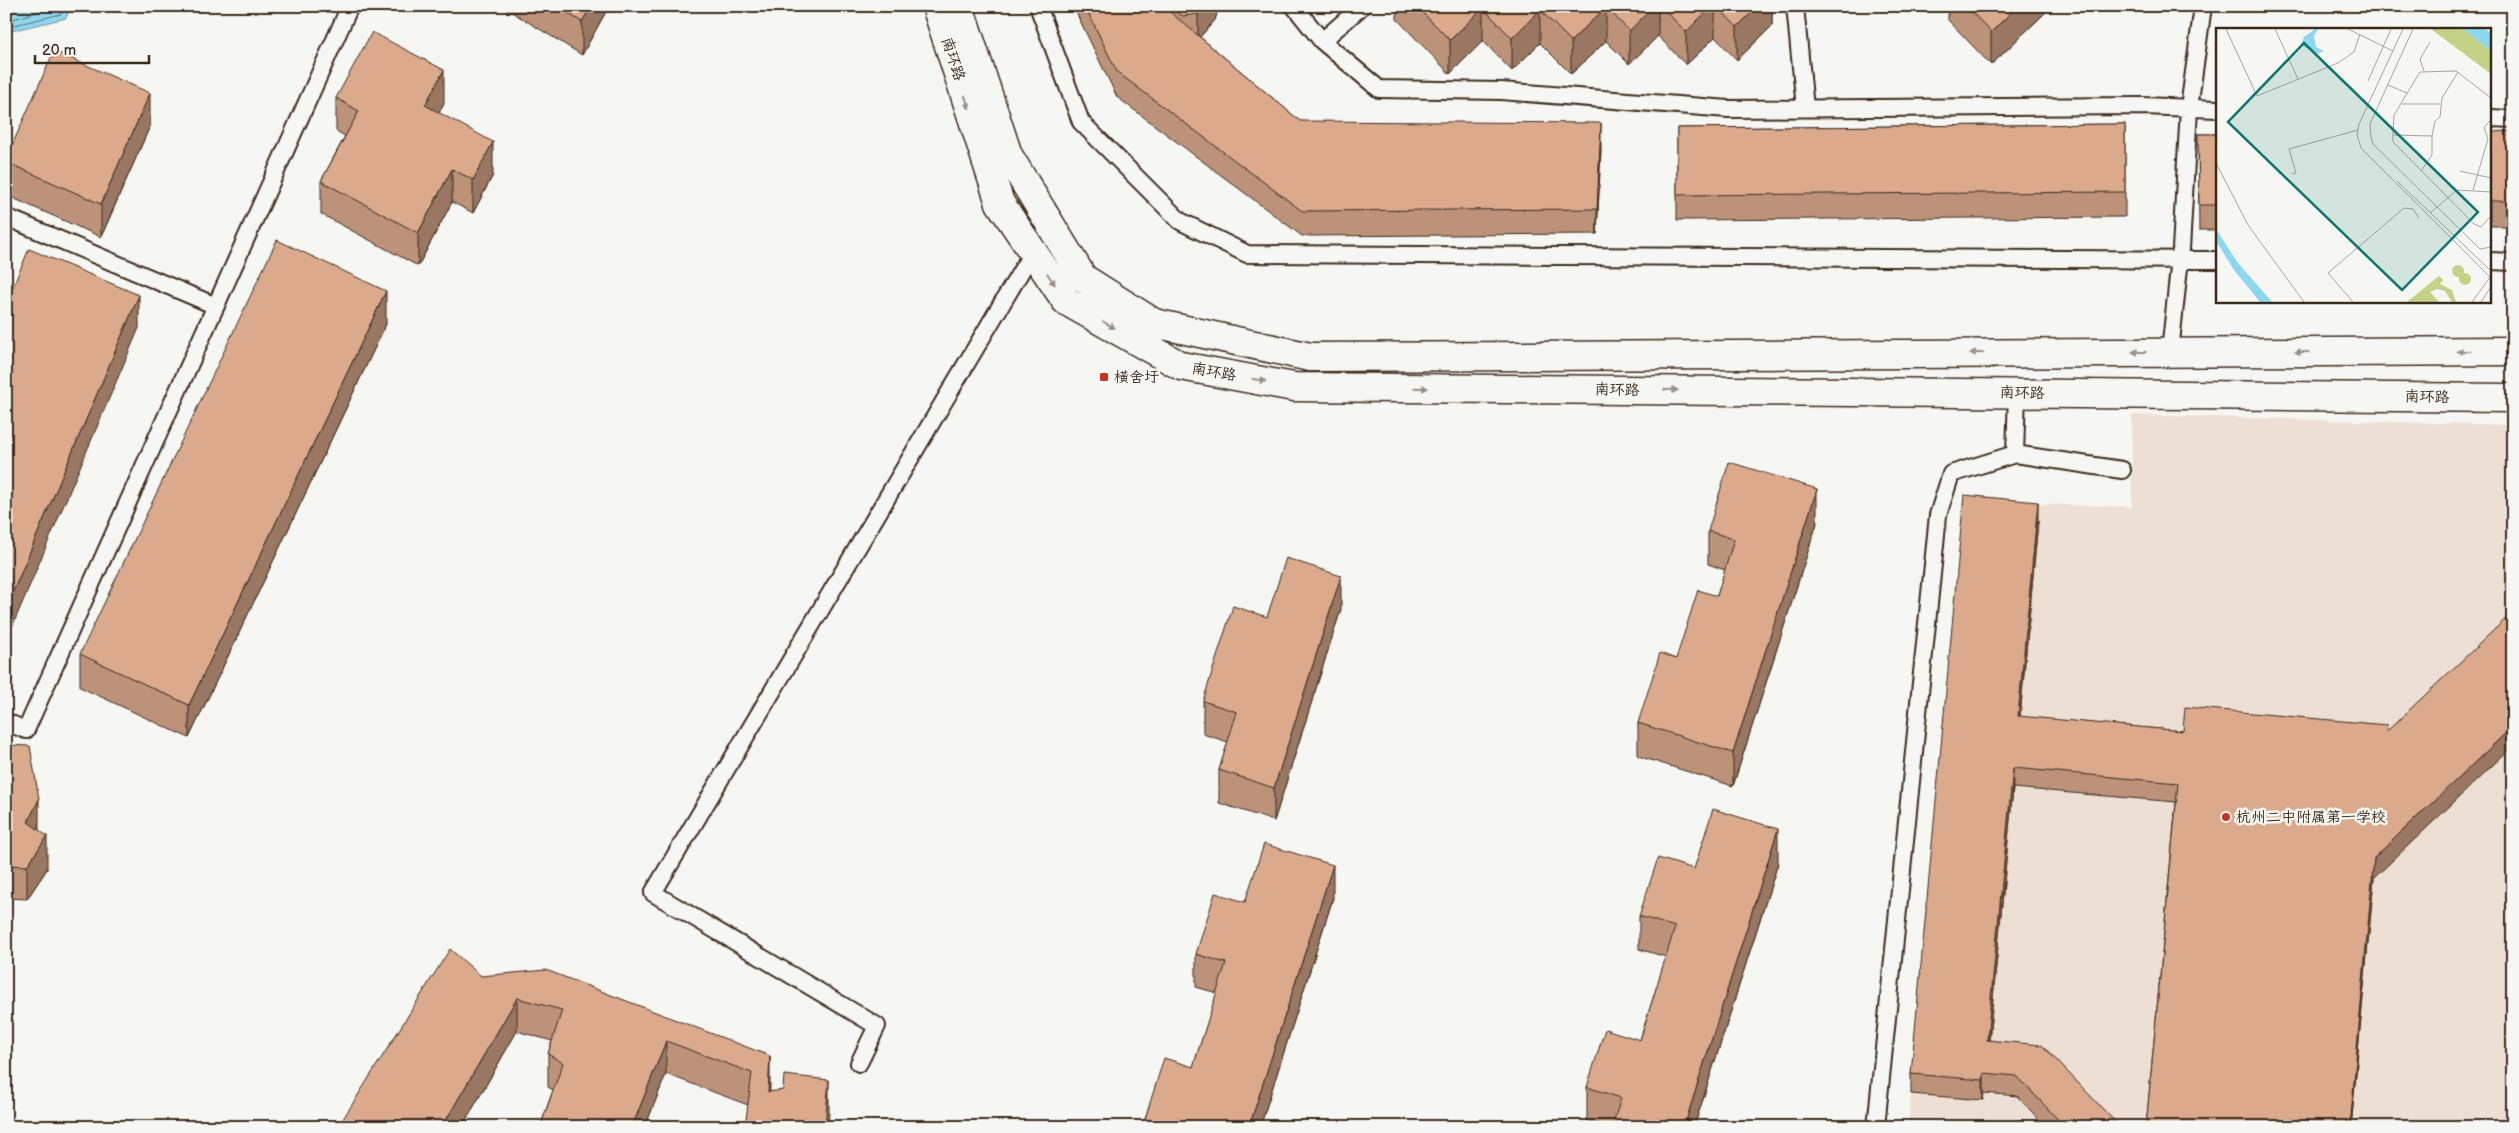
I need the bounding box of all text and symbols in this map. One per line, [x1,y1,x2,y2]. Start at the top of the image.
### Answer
inset map [2216,28,2492,302]
scale bar [35,32,149,64]
street label: 南环路 [937,35,969,83]
text: 20 m [42,41,76,60]
one-way arrow [964,95,971,110]
one-way arrow [1047,272,1056,286]
one-way arrow [1102,321,1115,330]
one-way arrow [2456,347,2472,355]
one-way arrow [2131,348,2147,356]
one-way arrow [2293,348,2309,356]
one-way arrow [1968,349,1984,357]
street label: 南环路 [1190,359,1238,385]
place label: 横舍圩 [1114,368,1159,387]
marker: 横舍圩 [1098,371,1110,383]
one-way arrow [1252,377,1268,385]
street label: 南环路 [1594,380,1640,400]
street label: 南环路 [1999,383,2045,403]
one-way arrow [1413,384,1429,392]
one-way arrow [1663,386,1679,394]
street label: 南环路 [2404,387,2450,407]
place label: 杭州二中附属第一学校 [2236,808,2386,827]
marker: 杭州二中附属第一学校 [2220,811,2232,823]

